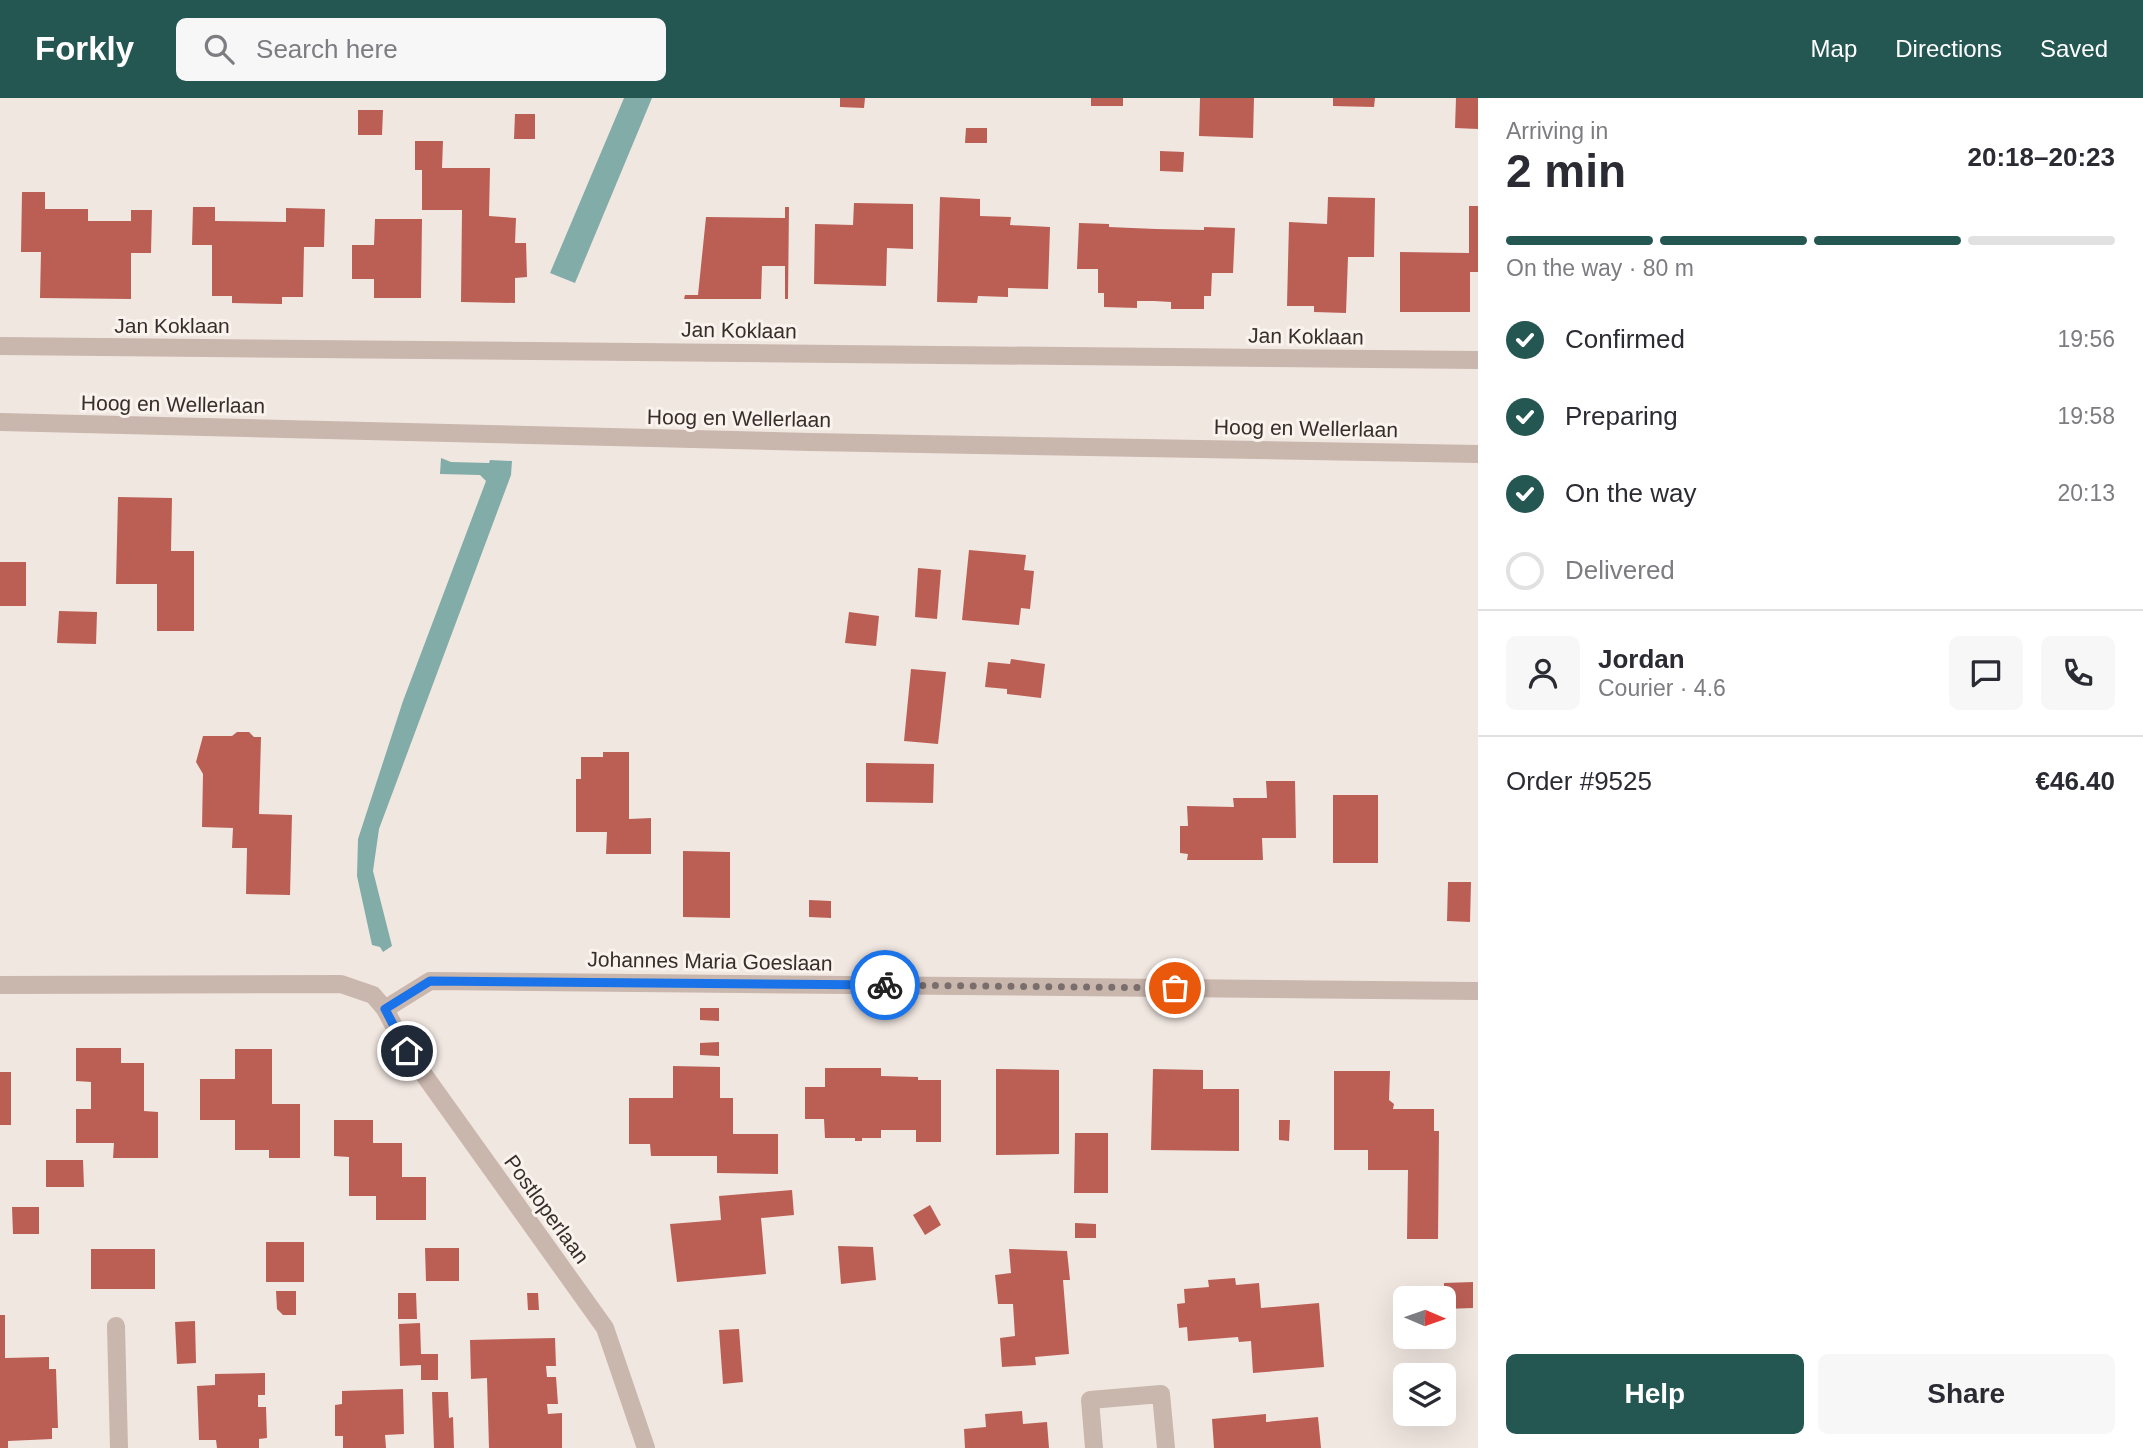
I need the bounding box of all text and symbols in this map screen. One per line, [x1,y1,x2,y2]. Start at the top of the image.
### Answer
search box [176,18,666,81]
text: Forkly [35,30,134,67]
icon: search [200,30,238,68]
text: Search here [256,34,398,64]
text: Map [1811,35,1857,62]
text: Directions [1895,35,2002,62]
text: Saved [2040,35,2108,62]
text: Arriving in [1506,118,1608,144]
text: 20:18–20:23 [1968,142,2115,172]
text: 2 min [1506,145,1626,197]
text: On the way · 80 m [1506,255,1694,281]
street label: Jan Koklaan [114,314,230,337]
street label: Jan Koklaan [681,317,797,343]
icon: check [1506,321,1544,359]
street label: Jan Koklaan [1248,323,1364,349]
text: Confirmed [1565,324,1685,354]
text: 19:56 [2057,326,2115,352]
street label: Hoog en Wellerlaan [81,391,265,417]
icon: check [1506,398,1544,436]
text: Preparing [1565,401,1678,431]
text: 19:58 [2057,403,2115,429]
street label: Hoog en Wellerlaan [647,405,831,431]
street label: Hoog en Wellerlaan [1214,415,1398,441]
icon: check [1506,475,1544,513]
text: On the way [1565,478,1697,508]
text: 20:13 [2057,480,2115,506]
text: Delivered [1565,555,1675,585]
button: person [1506,636,1580,710]
button: chat [1949,636,2023,710]
button: phone [2041,636,2115,710]
text: Jordan [1598,644,1685,674]
text: Courier · 4.6 [1598,675,1726,701]
text: Order #9525 [1506,766,1652,796]
text: €46.40 [2035,766,2115,796]
street label: Johannes Maria Goeslaan [587,947,833,975]
courier [850,950,920,1020]
pin [1145,958,1205,1018]
icon: bike [866,966,904,1004]
icon: bag [1156,969,1194,1007]
pin [377,1021,437,1081]
icon: home [388,1032,426,1070]
street label: Postloperlaan [500,1150,594,1268]
north arrow [1393,1286,1456,1349]
map controls [1393,1286,1456,1426]
button: Help [1506,1354,1804,1434]
button: Share [1818,1354,2115,1434]
button: layers [1393,1363,1456,1426]

